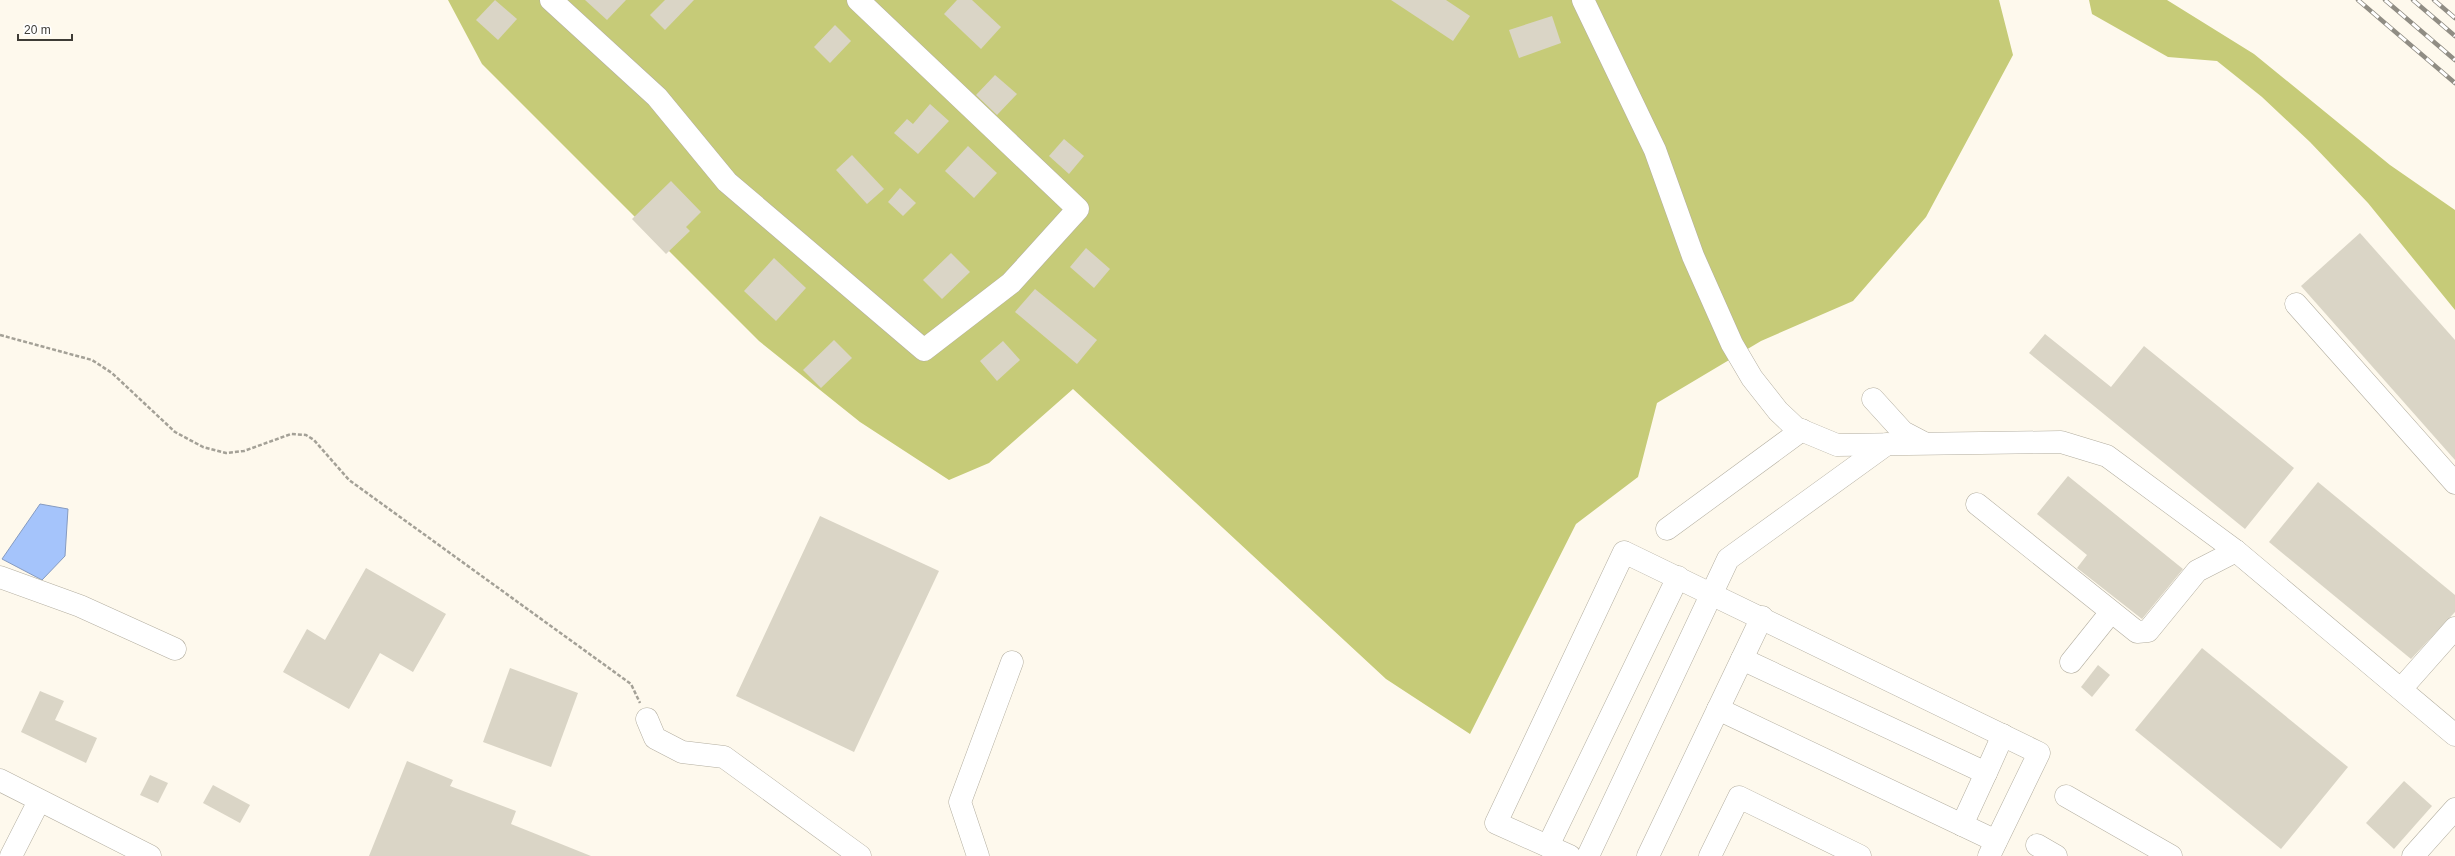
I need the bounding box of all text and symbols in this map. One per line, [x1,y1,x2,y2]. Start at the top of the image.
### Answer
scale bar [18,16,72,42]
text: 20 m [24,23,51,37]

